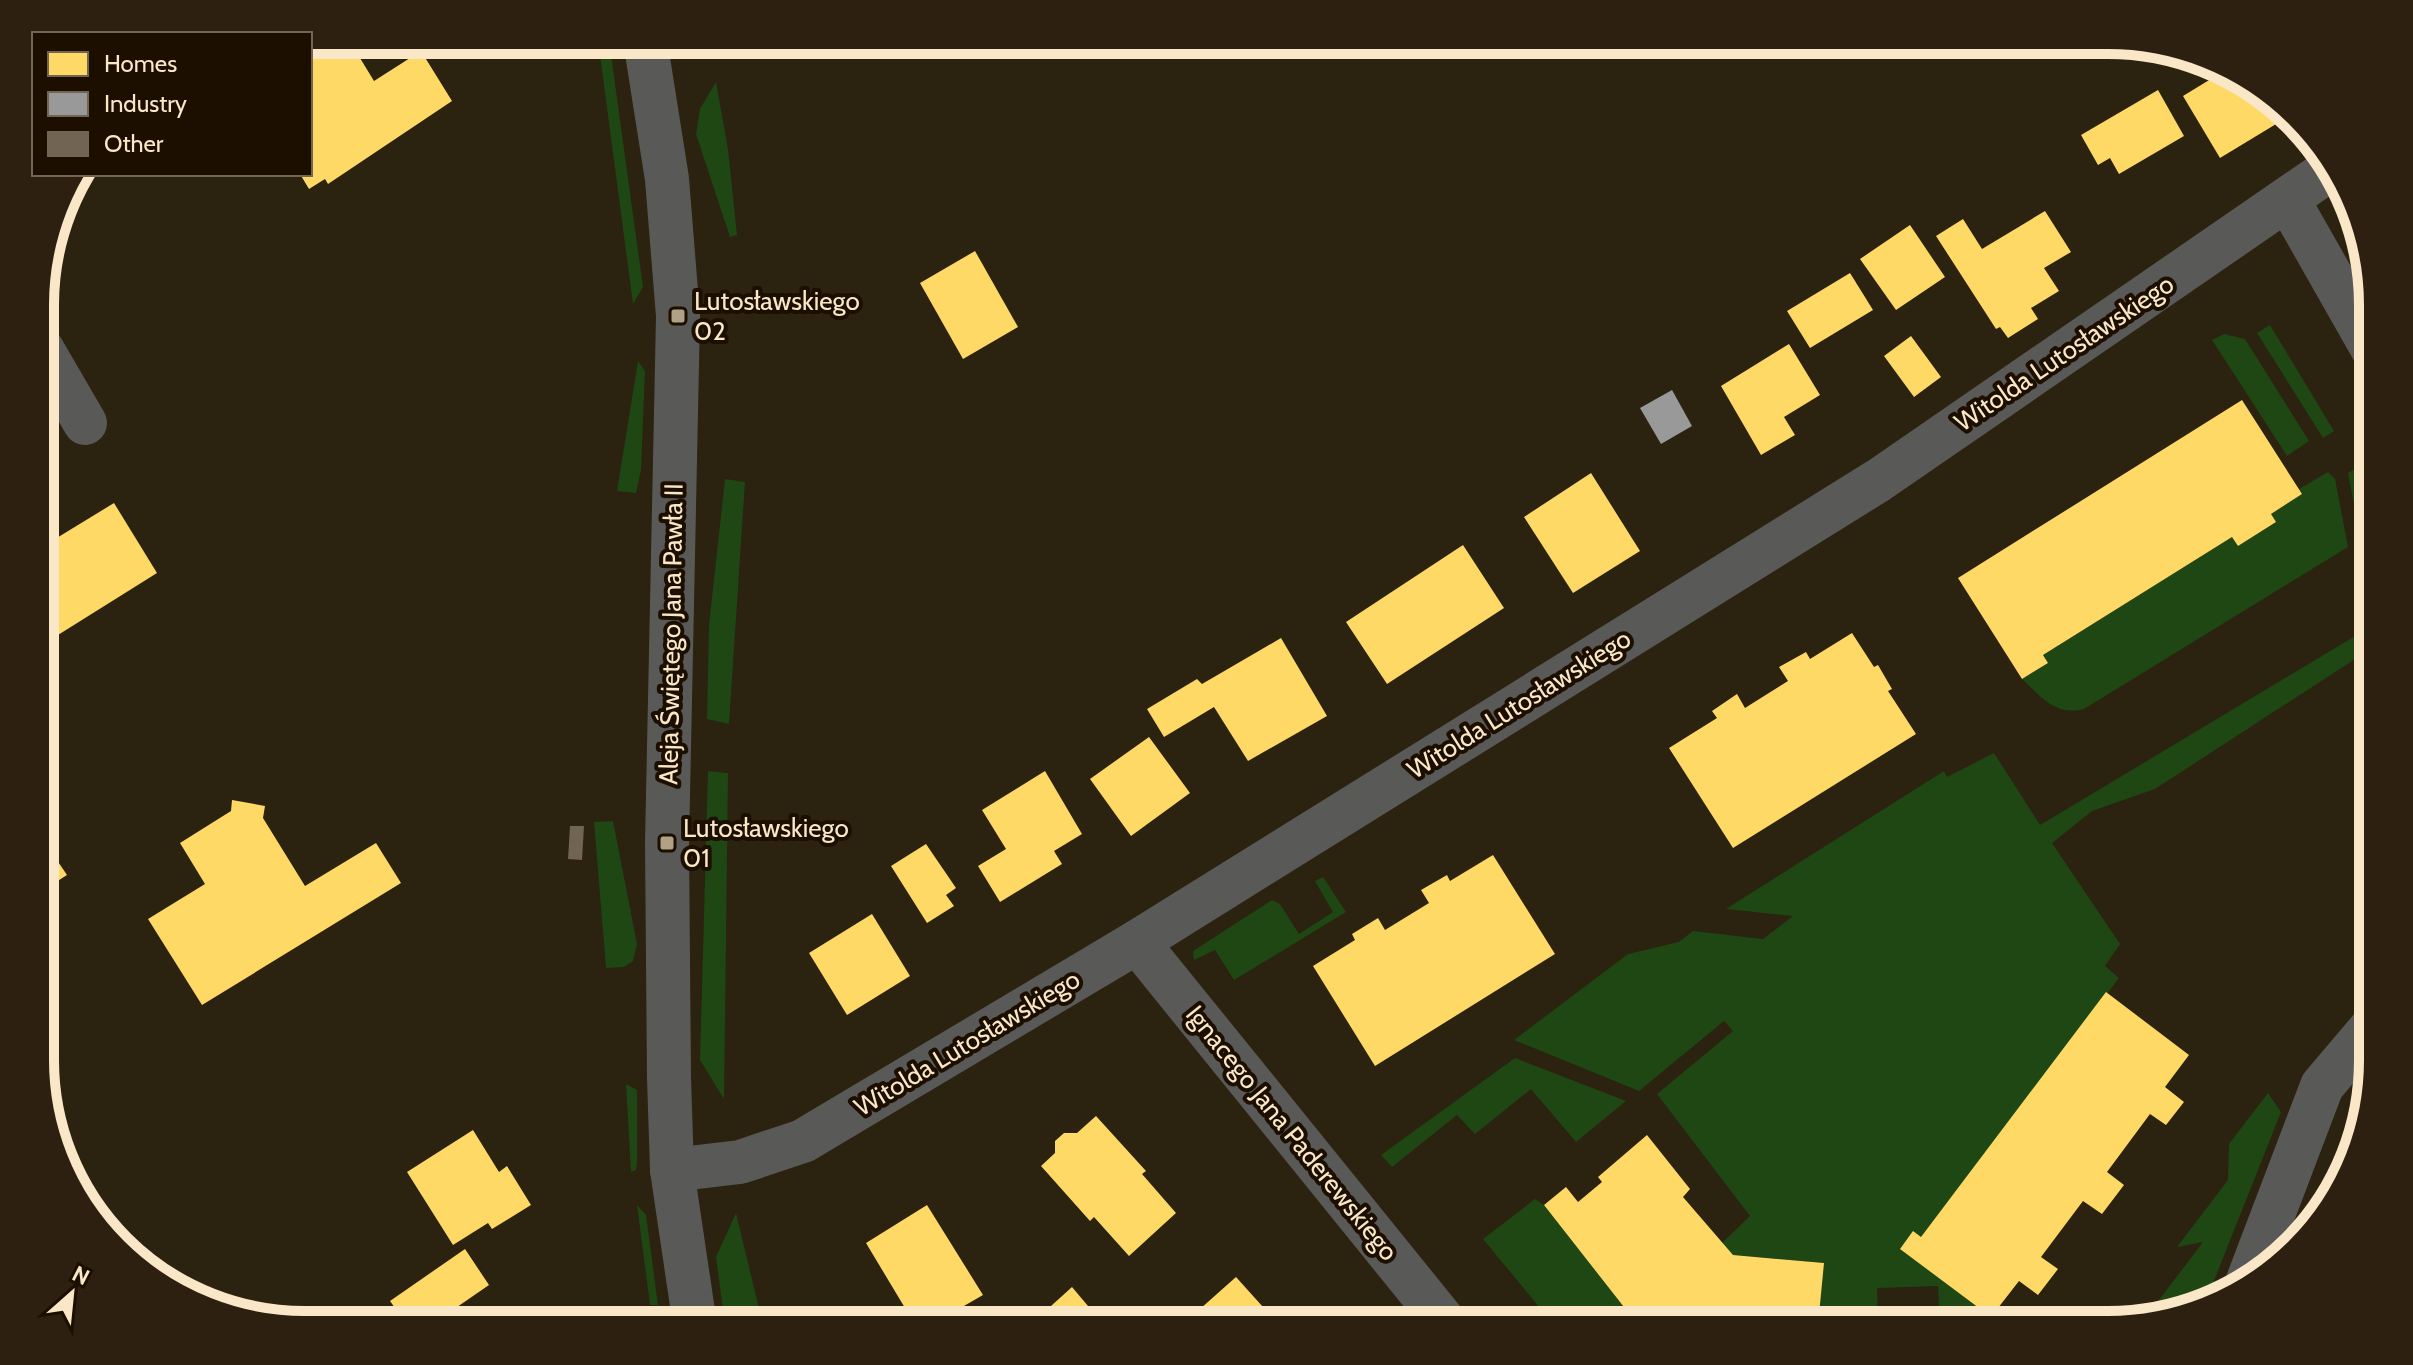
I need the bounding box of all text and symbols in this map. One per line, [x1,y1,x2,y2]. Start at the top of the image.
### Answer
legend [32,32,312,176]
text: Homes [104,49,177,78]
text: Industry [104,89,187,118]
text: Other [104,129,164,158]
street label: Witolda Lutosławskiego [1948,268,2180,438]
place label: Lutosławskiego 02 [694,285,860,347]
marker: Lutosławskiego 02 [669,307,687,325]
street label: Aleja Świętego Jana Pawła II [652,483,690,785]
street label: Witolda Lutosławskiego [1401,622,1637,786]
place label: Lutosławskiego 01 [683,812,849,874]
marker: Lutosławskiego 01 [658,834,676,852]
street label: Witolda Lutosławskiego [848,963,1086,1123]
street label: Ignacego Jana Paderewskiego [1179,999,1405,1267]
north arrow [32,1253,112,1333]
text: N [68,1260,94,1291]

